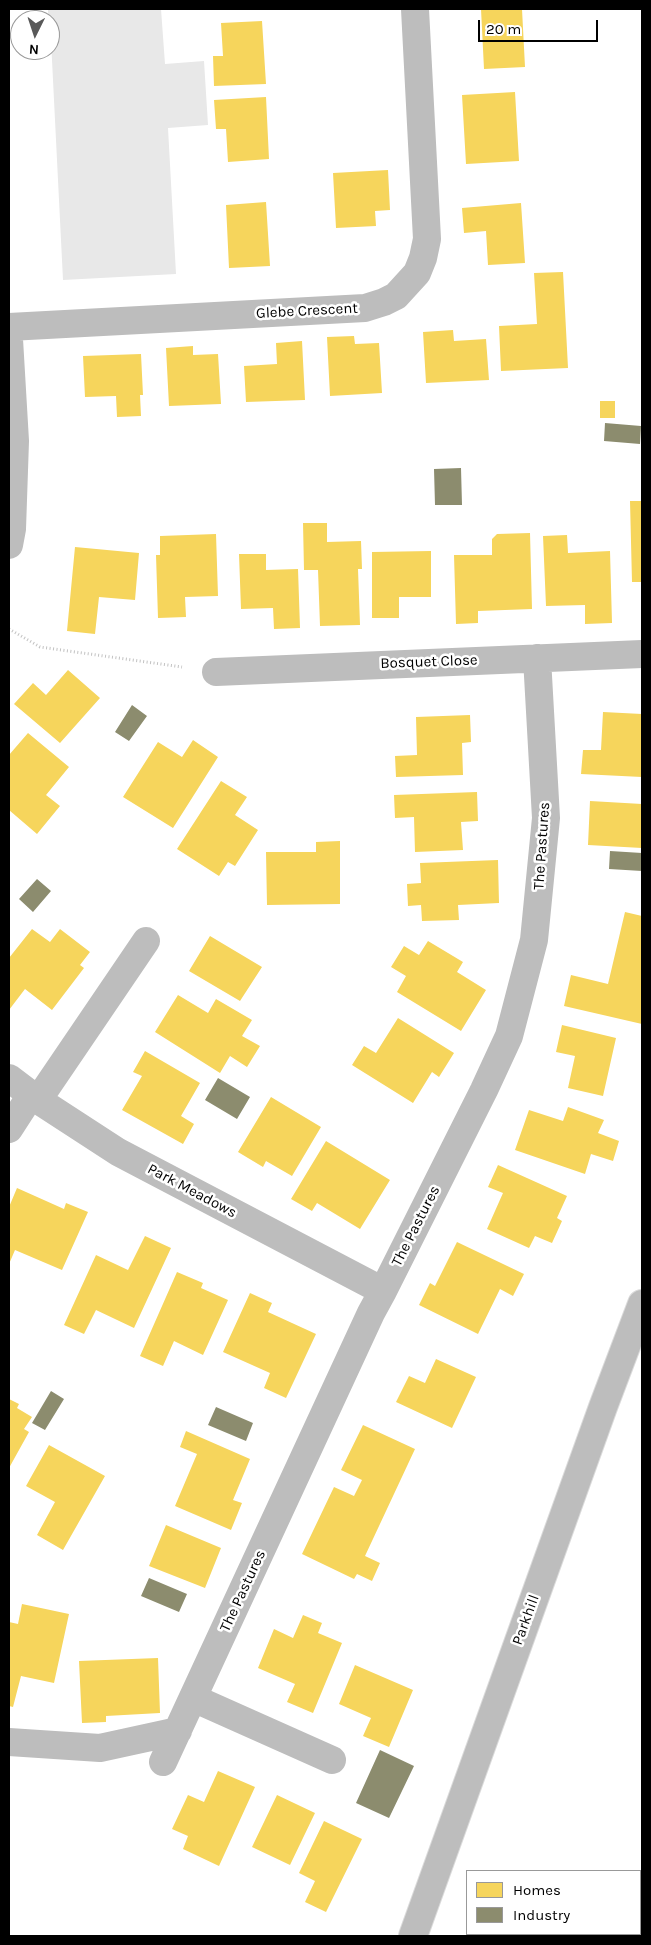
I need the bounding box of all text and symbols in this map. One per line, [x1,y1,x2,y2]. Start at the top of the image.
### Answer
north arrow [10,10,60,60]
scale bar [481,10,601,42]
text: 20 m [486,20,521,38]
text: N [28,41,40,58]
street label: Glebe Crescent [256,299,358,323]
street label: Bosquet Close [380,651,478,673]
street label: The Pastures [530,801,554,891]
street label: Park Meadows [144,1160,240,1222]
street label: The Pastures [388,1183,444,1269]
street label: The Pastures [216,1547,270,1635]
street label: Parkhill [509,1592,543,1648]
legend [466,1870,641,1935]
text: Homes [513,1881,561,1899]
text: Industry [513,1906,570,1924]

